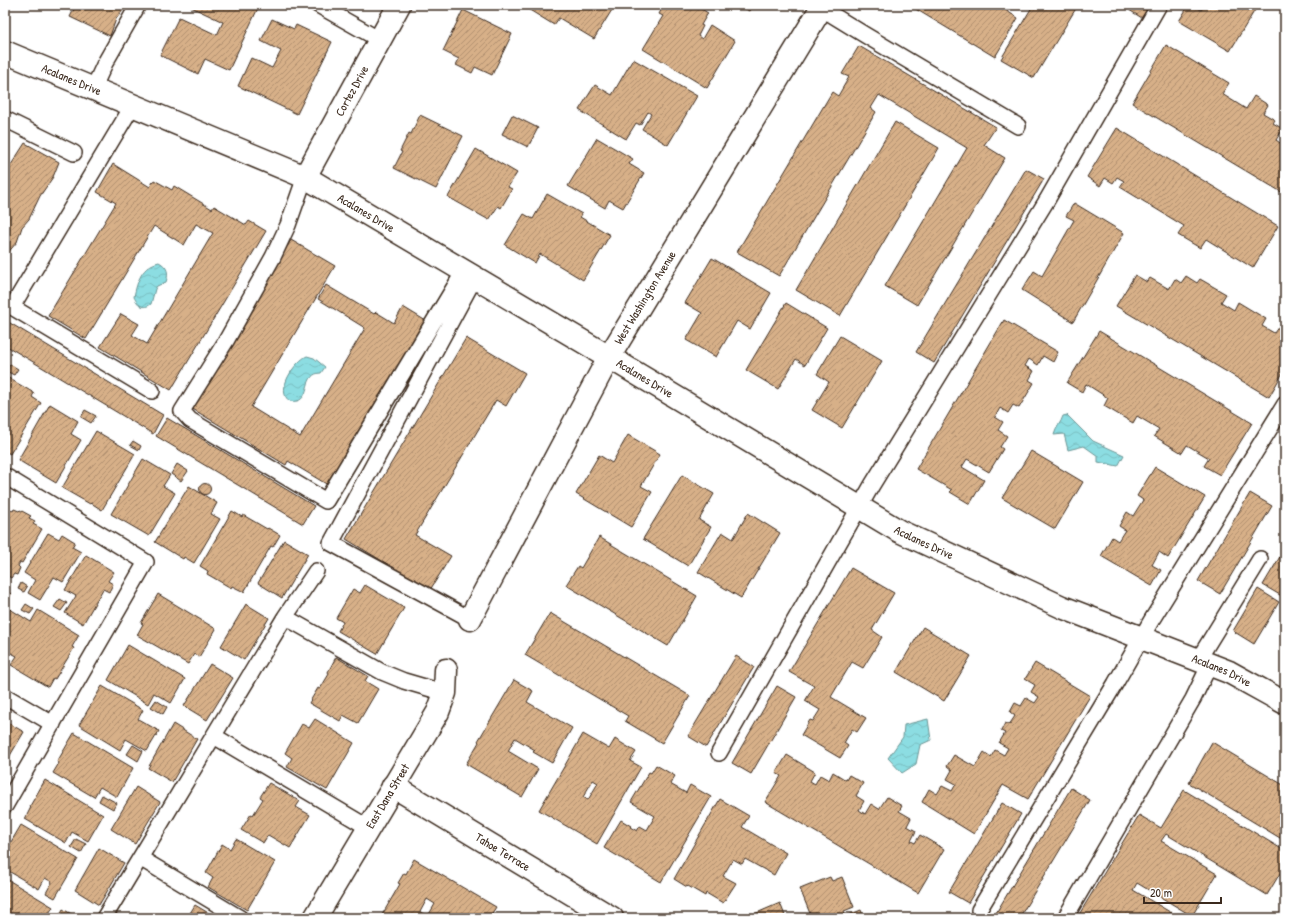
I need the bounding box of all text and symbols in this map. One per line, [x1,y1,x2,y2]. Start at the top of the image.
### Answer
street label: Acalanes Drive [39,59,104,99]
street label: Cortez Drive [331,62,372,119]
street label: Acalanes Drive [335,189,398,236]
street label: West Washington Avenue [610,247,680,347]
street label: Acalanes Drive [613,354,677,402]
street label: Acalanes Drive [891,521,957,563]
street label: Acalanes Drive [1190,649,1255,691]
street label: East Dana Street [361,759,414,831]
street label: Tahoe Terrace [472,828,534,875]
scale bar [1144,879,1221,905]
text: 20 m [1150,884,1172,901]

